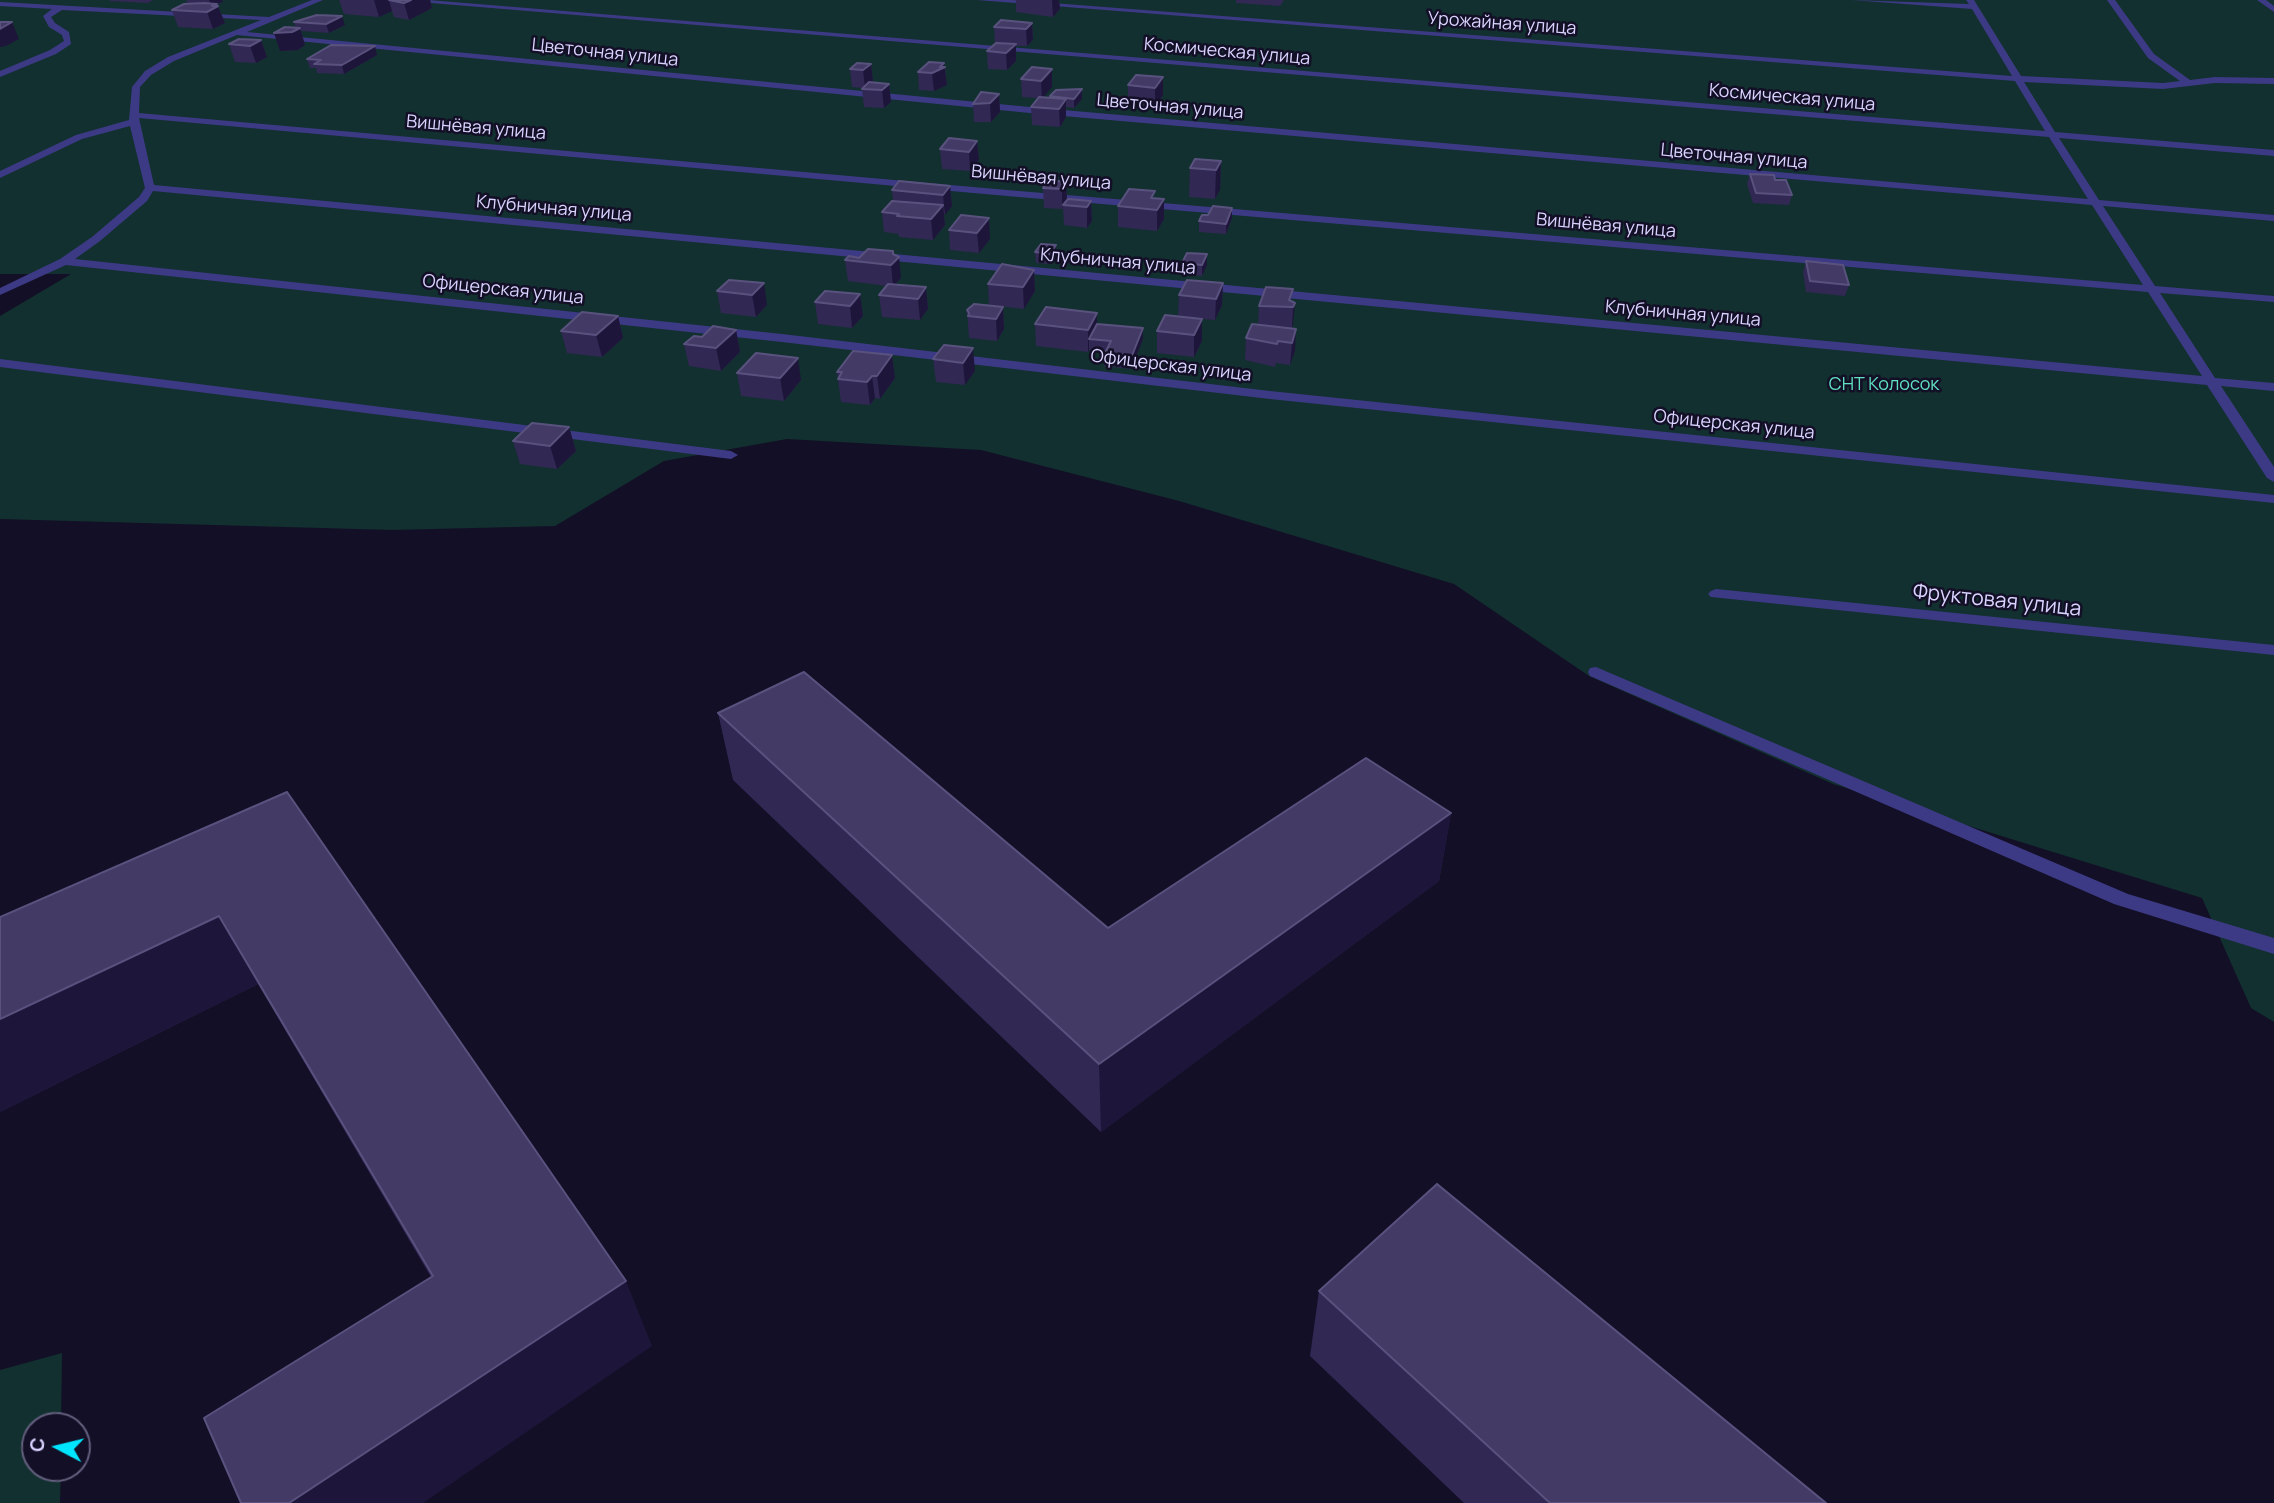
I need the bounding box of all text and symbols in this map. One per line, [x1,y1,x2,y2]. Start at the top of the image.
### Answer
street label: Урожайная улица [1427,8,1577,40]
street label: Космическая улица [1143,34,1311,70]
street label: Цветочная улица [531,35,679,71]
street label: Космическая улица [1708,80,1876,116]
street label: Цветочная улица [1096,90,1244,124]
street label: Вишнёвая улица [405,111,547,145]
street label: Цветочная улица [1660,140,1808,174]
street label: Вишнёвая улица [970,161,1112,195]
street label: Клубничная улица [475,191,633,227]
street label: Вишнёвая улица [1535,209,1677,243]
street label: Клубничная улица [1039,244,1197,280]
street label: Офицерская улица [421,271,585,309]
street label: Клубничная улица [1604,296,1762,332]
street label: Офицерская улица [1089,345,1253,387]
park label: СНТ Колосок [1829,374,1939,396]
street label: Офицерская улица [1652,406,1816,444]
street label: Фруктовая улица [1911,580,2083,622]
north arrow [21,1412,91,1482]
text: С [23,1436,51,1453]

